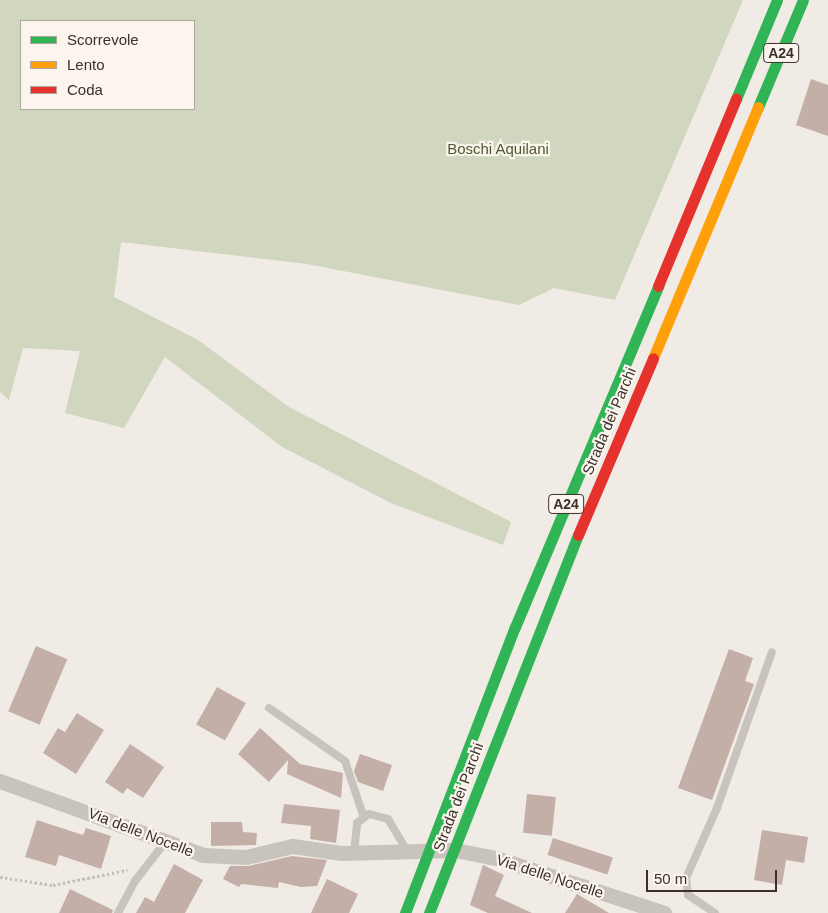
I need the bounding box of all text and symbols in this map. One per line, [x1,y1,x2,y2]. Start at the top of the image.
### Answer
legend [20,20,195,110]
text: Scorrevole [67,31,139,48]
road number: A24 [762,42,800,64]
text: Lento [67,56,105,73]
text: Coda [67,81,103,98]
park label: Boschi Aquilani [447,140,549,158]
street label: Strada dei Parchi [578,365,640,477]
road number: A24 [547,492,585,516]
street label: Strada dei Parchi [429,740,487,854]
street label: Via delle Nocelle [86,804,196,860]
street label: Via delle Nocelle [494,850,606,902]
scale bar [648,860,779,892]
text: 50 m [654,870,687,887]

